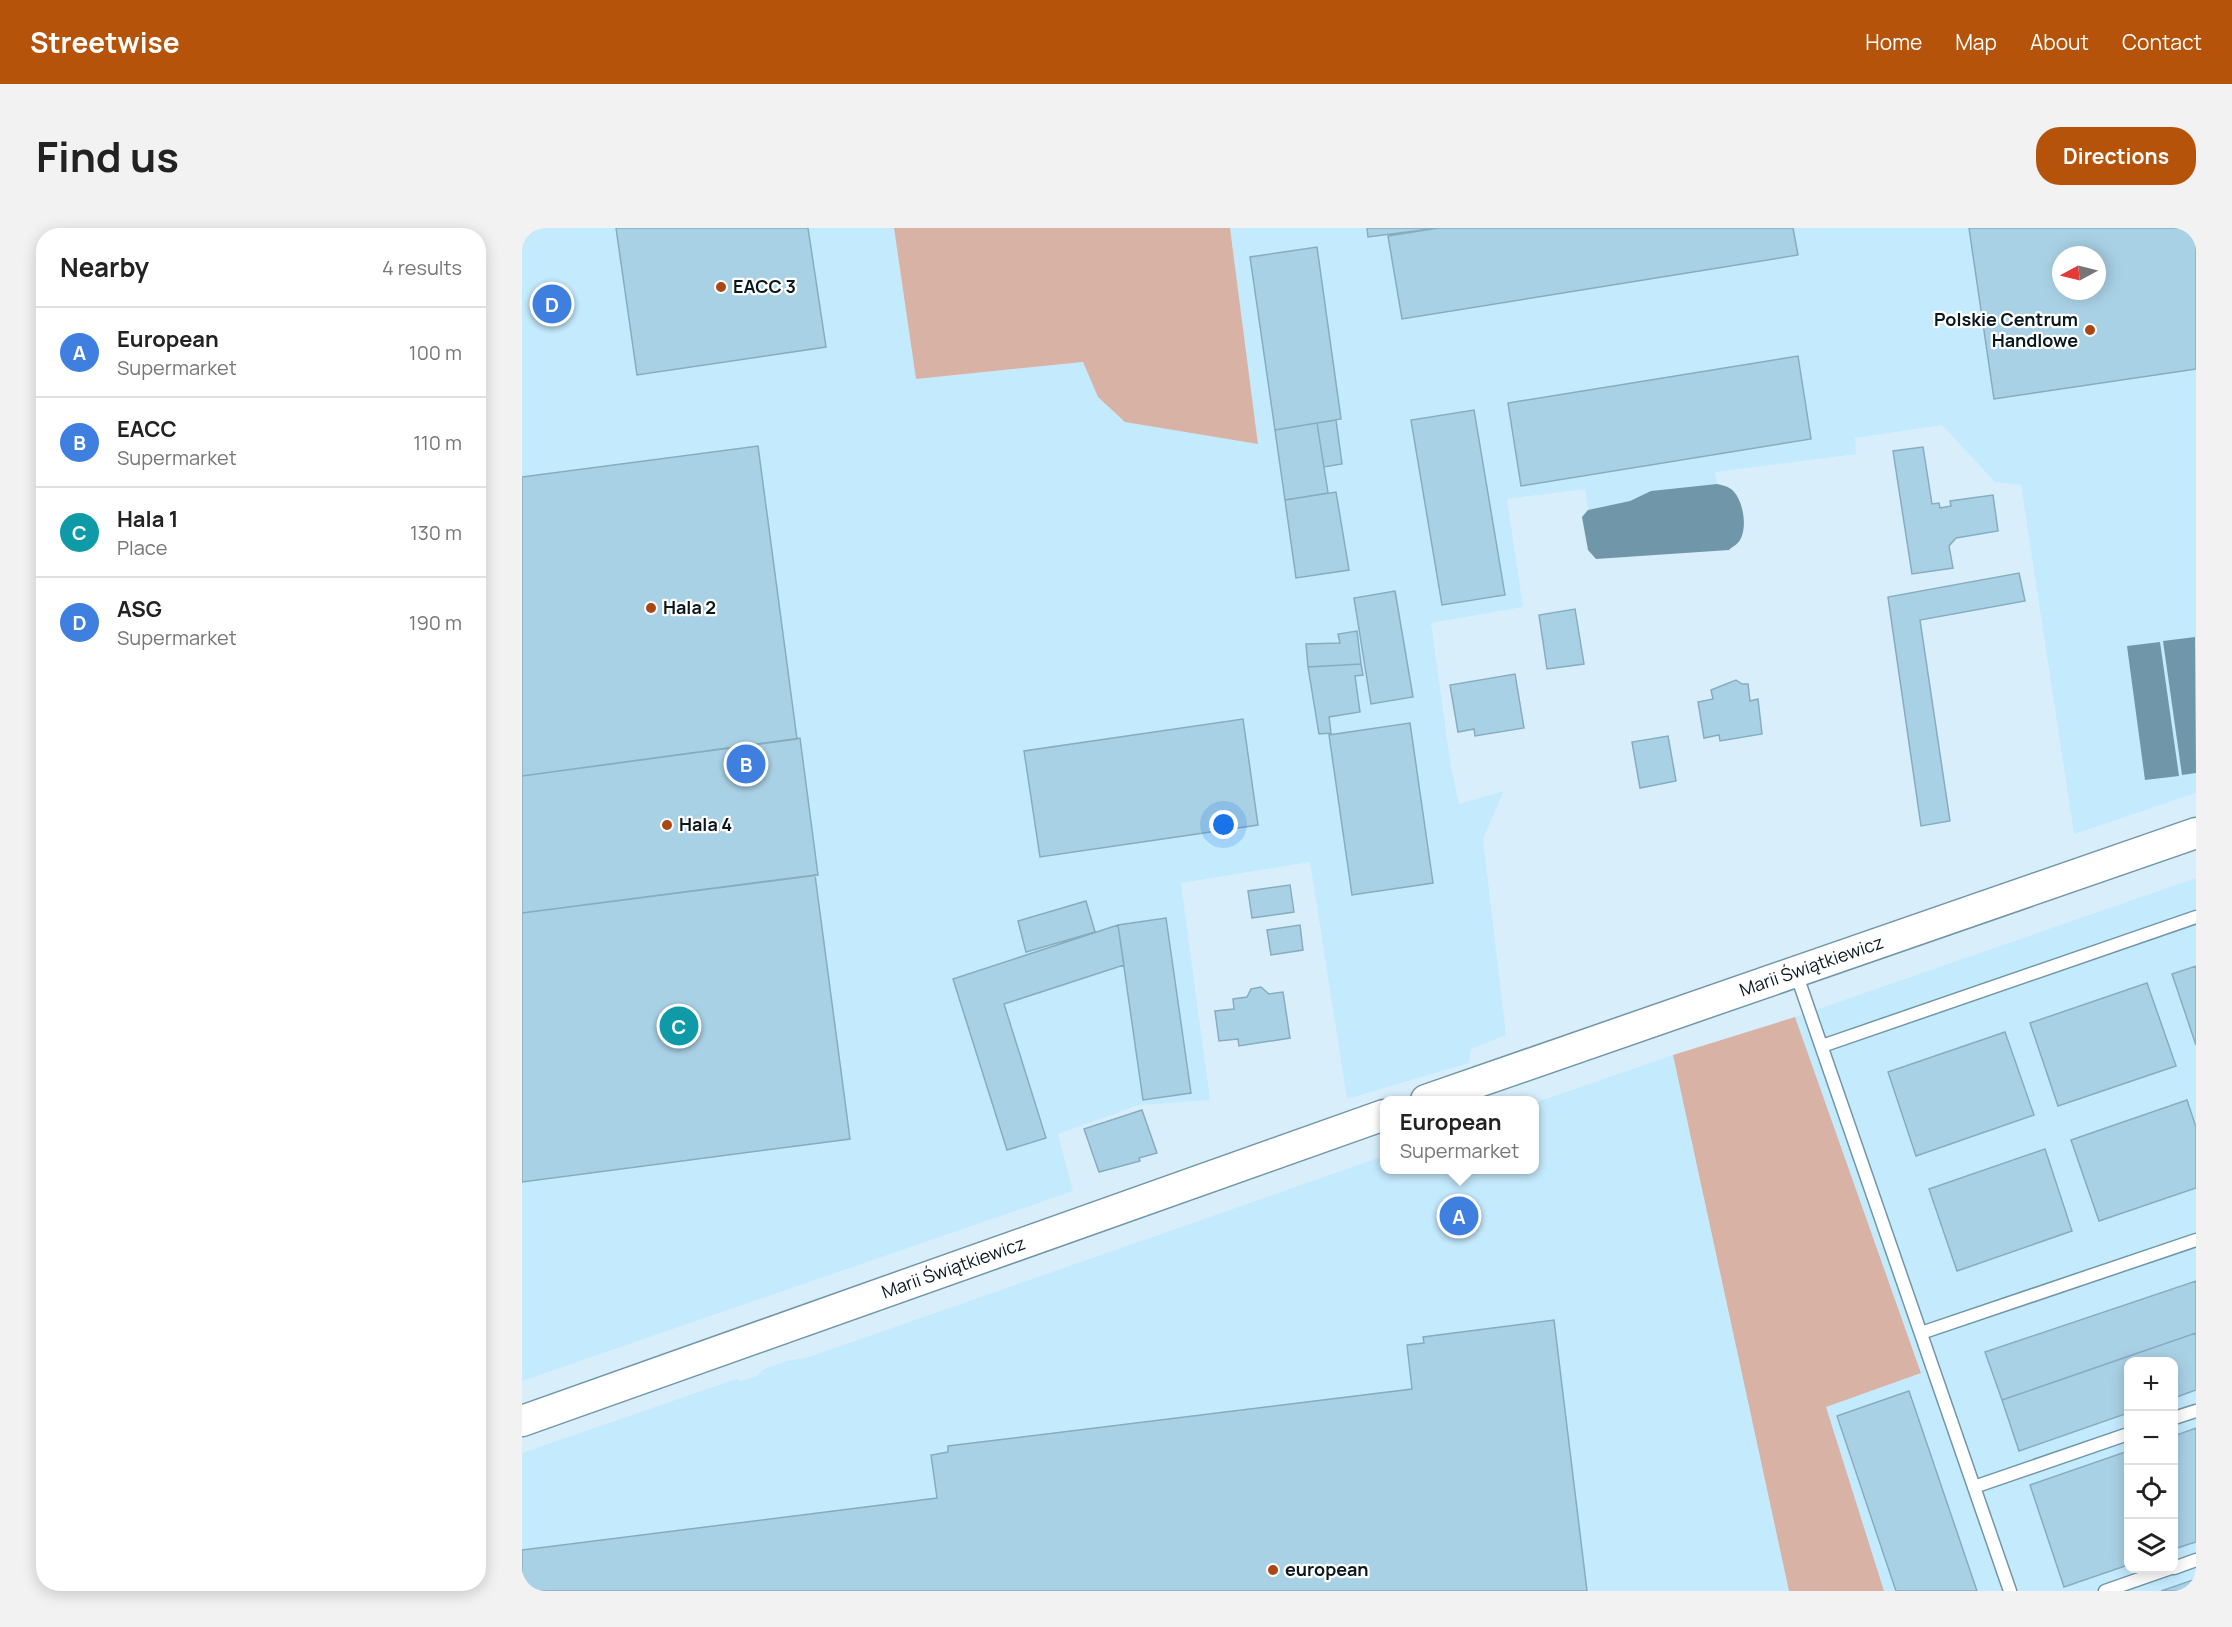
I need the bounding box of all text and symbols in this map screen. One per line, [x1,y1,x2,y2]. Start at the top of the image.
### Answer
text: Streetwise [30,23,180,61]
text: Home [1865,28,1922,56]
text: Map [1955,28,1997,56]
text: About [2030,28,2089,56]
text: Contact [2122,28,2202,56]
text: Find us [36,127,179,185]
button: Directions [2036,127,2196,185]
north arrow [2052,246,2106,300]
text: Nearby [60,249,149,285]
text: 4 results [382,254,462,281]
place label: EACC 3 [733,274,796,298]
marker: EACC 3 [714,280,728,294]
pin: D [532,282,572,326]
place label: Polskie Centrum Handlowe [1934,307,2078,352]
marker: Polskie Centrum Handlowe [2083,323,2097,337]
text: European [117,324,219,354]
text: A [73,339,86,366]
text: 100 m [409,339,462,366]
text: Supermarket [117,354,237,381]
text: EACC [117,414,177,444]
text: B [73,429,86,456]
text: 110 m [413,429,462,456]
text: Supermarket [117,444,237,471]
text: Hala 1 [117,504,178,534]
text: C [72,519,87,546]
text: 130 m [410,519,462,546]
text: Place [117,534,167,561]
text: ASG [117,594,162,624]
place label: Hala 2 [663,595,716,619]
marker: Hala 2 [644,601,658,615]
text: D [72,609,87,636]
text: 190 m [409,609,462,636]
text: Supermarket [117,624,237,651]
pin: B [726,742,766,786]
your location [1209,810,1238,839]
place label: Hala 4 [679,812,732,836]
marker: Hala 4 [660,818,674,832]
street label: Marii Świątkiewicz [1736,929,1886,1001]
pin: C [660,1004,698,1048]
popup [1380,1096,1539,1174]
text: European [1400,1107,1501,1137]
text: Supermarket [1400,1137,1519,1164]
pin: A [1440,1194,1478,1238]
street label: Marii Świątkiewicz [878,1230,1028,1303]
map controls [2124,1357,2178,1573]
button: + [2124,1357,2178,1411]
button: − [2124,1411,2178,1465]
button: locate [2124,1465,2178,1519]
button: layers [2124,1519,2178,1573]
place label: european [1285,1557,1369,1581]
marker: european [1266,1563,1280,1577]

